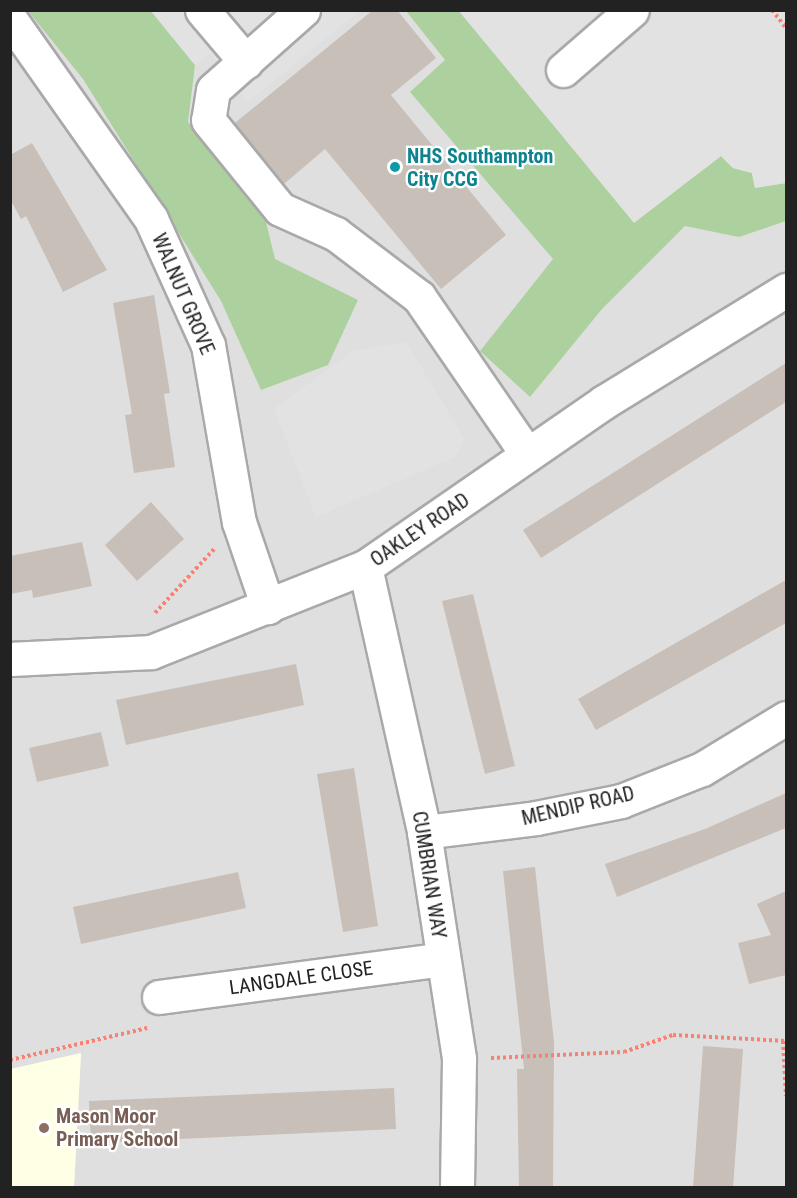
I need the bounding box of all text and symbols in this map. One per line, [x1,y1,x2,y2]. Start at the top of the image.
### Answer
place label: NHS Southampton City CCG [407,144,553,191]
marker: NHS Southampton City CCG [388,160,402,174]
street label: WALNUT GROVE [147,230,219,358]
street label: OAKLEY ROAD [366,488,474,572]
street label: MENDIP ROAD [519,781,637,831]
street label: CUMBRIAN WAY [407,810,451,940]
street label: LANGDALE CLOSE [228,956,374,1000]
place label: Mason Moor Primary School [56,1104,178,1151]
marker: Mason Moor Primary School [37,1121,51,1135]

